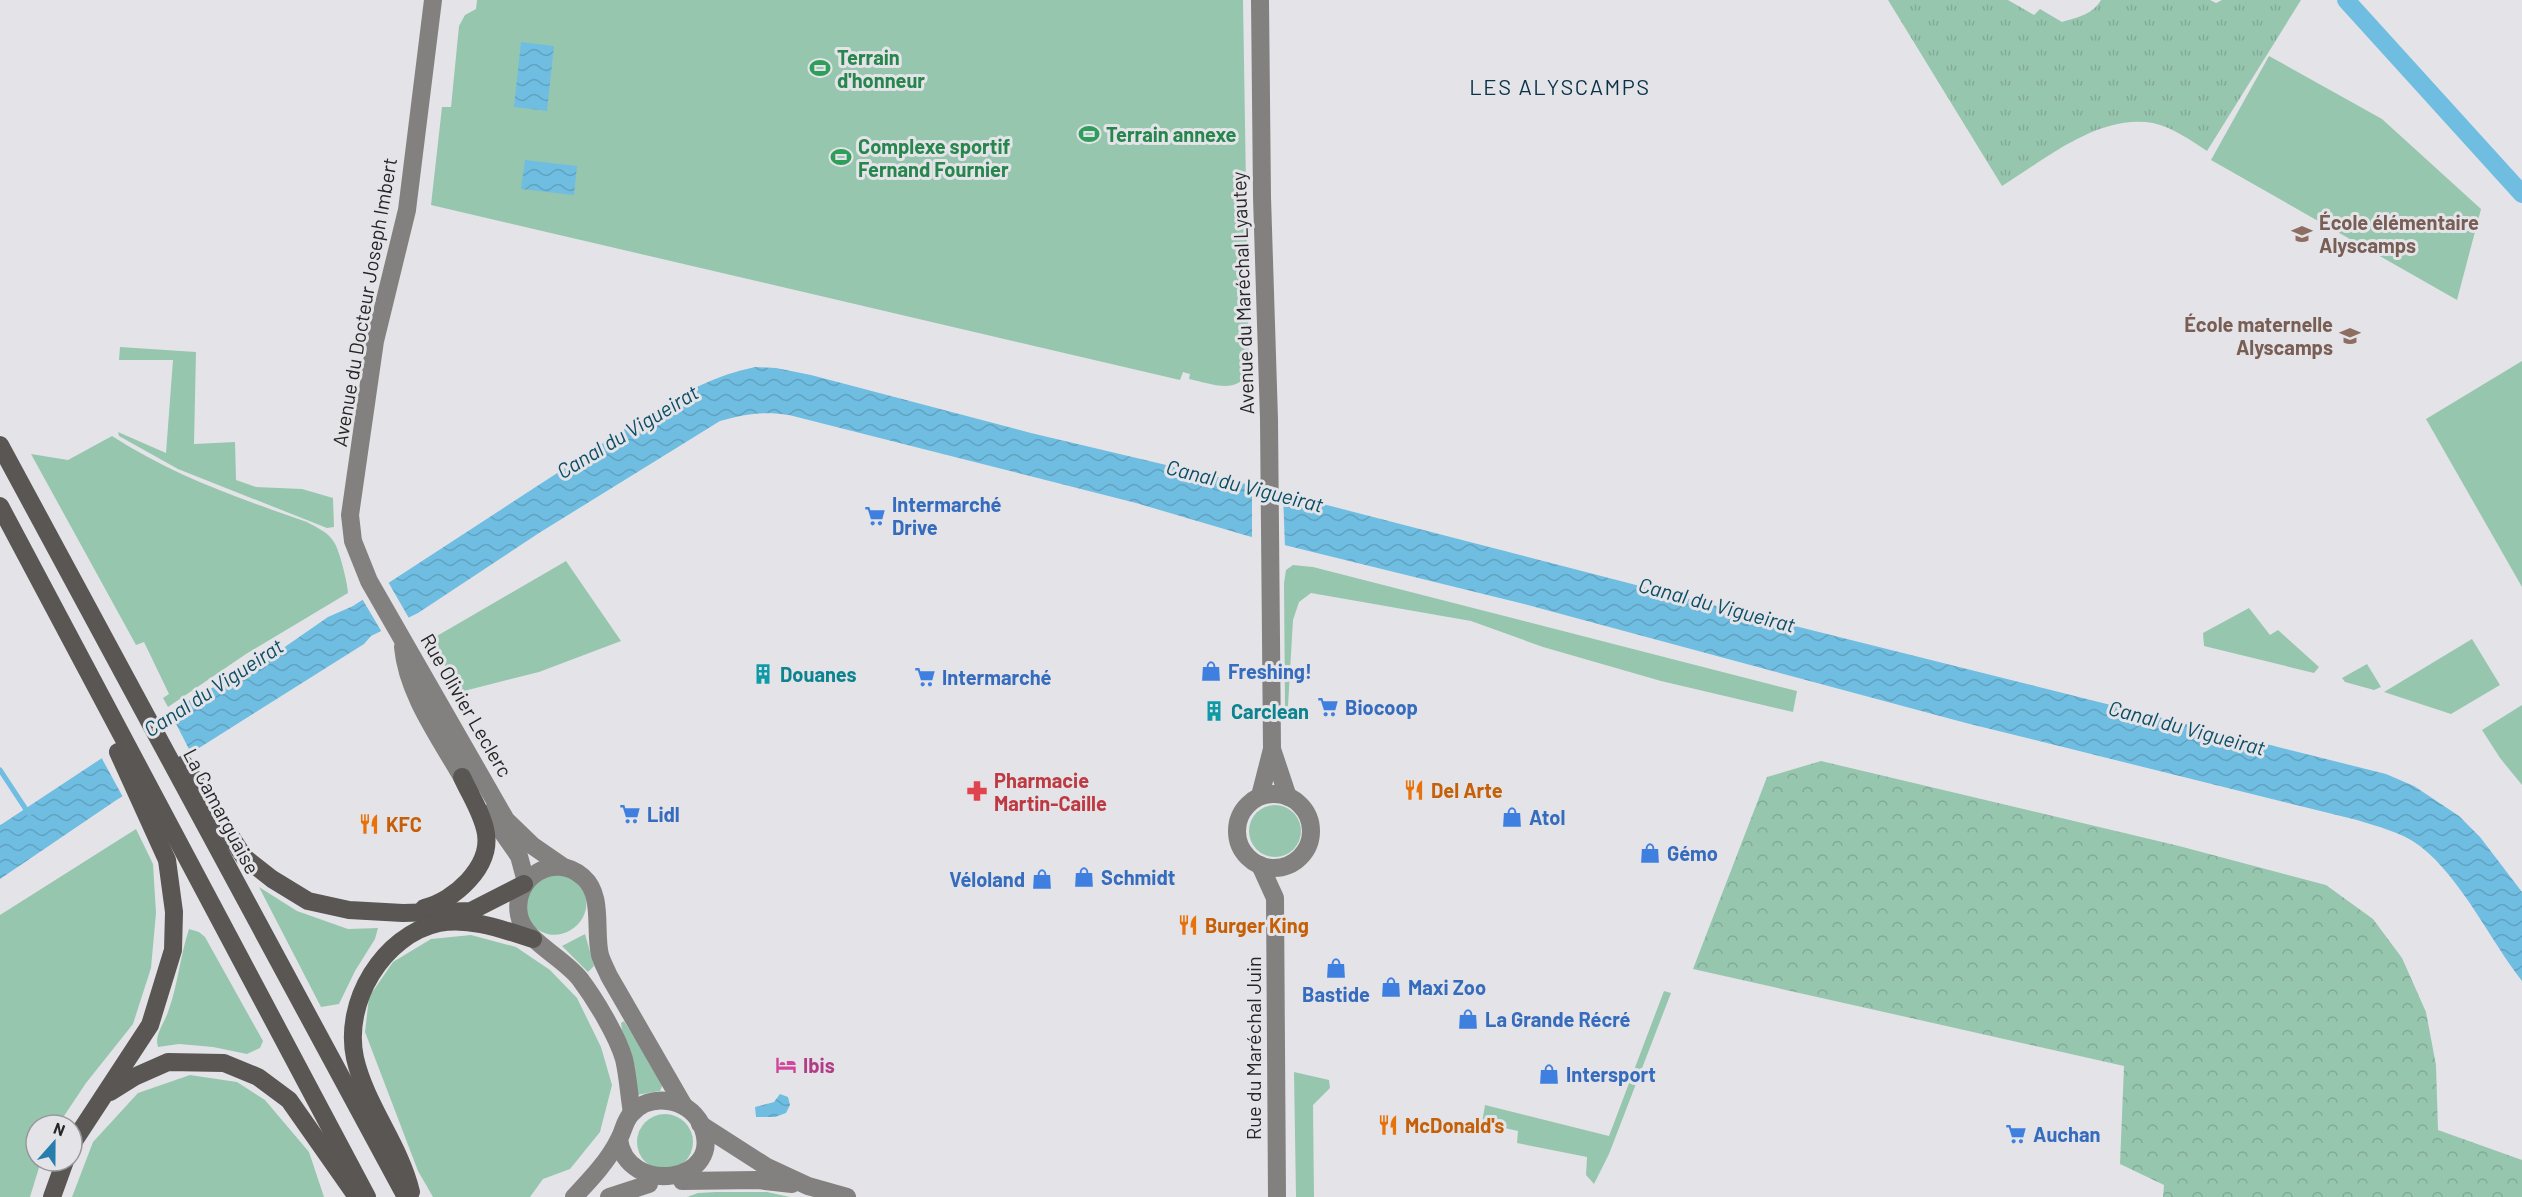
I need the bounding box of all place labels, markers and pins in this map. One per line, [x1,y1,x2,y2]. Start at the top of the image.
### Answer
place label: Terrain d'honneur [837,45,925,92]
sports icon: Terrain d'honneur [808,56,832,80]
sports icon: Terrain annexe [1077,122,1101,146]
place label: Terrain annexe [1106,122,1237,146]
place label: Complexe sportif Fernand Fournier [858,134,1011,181]
sports icon: Complexe sportif Fernand Fournier [829,145,853,169]
place label: École élémentaire Alyscamps [2319,210,2479,257]
school or university icon: École élémentaire Alyscamps [2290,222,2314,246]
place label: École maternelle Alyscamps [2184,312,2333,359]
school or university icon: École maternelle Alyscamps [2338,324,2362,348]
place label: Intermarché Drive [892,492,1002,539]
supermarket icon: Intermarché Drive [863,504,887,528]
shop icon: Freshing! [1199,659,1223,683]
place label: Freshing! [1228,659,1312,683]
building icon: Douanes [751,662,775,686]
place label: Douanes [780,662,857,686]
supermarket icon: Intermarché [913,665,937,689]
place label: Intermarché [942,665,1052,689]
supermarket icon: Biocoop [1316,695,1340,719]
place label: Biocoop [1345,695,1418,719]
building icon: Carclean [1202,699,1226,723]
place label: Carclean [1231,699,1309,723]
place label: Pharmacie Martin-Caille [994,768,1107,815]
restaurant icon: Del Arte [1402,778,1426,802]
place label: Del Arte [1431,778,1503,802]
pharmacy icon: Pharmacie Martin-Caille [965,779,989,803]
supermarket icon: Lidl [618,802,642,826]
place label: Lidl [647,802,680,826]
shop icon: Atol [1500,805,1524,829]
place label: Atol [1529,805,1565,829]
restaurant icon: KFC [357,812,381,836]
place label: KFC [386,812,422,836]
shop icon: Gémo [1638,841,1662,865]
place label: Gémo [1667,841,1718,865]
shop icon: Schmidt [1072,865,1096,889]
place label: Schmidt [1101,865,1175,889]
place label: Véloland [949,867,1025,891]
shop icon: Véloland [1030,867,1054,891]
restaurant icon: Burger King [1176,913,1200,937]
place label: Burger King [1205,913,1309,937]
shop icon: Bastide [1324,956,1348,980]
shop icon: Maxi Zoo [1379,975,1403,999]
place label: Maxi Zoo [1408,975,1486,999]
place label: Bastide [1302,982,1370,1006]
shop icon: La Grande Récré [1456,1007,1480,1031]
place label: La Grande Récré [1485,1007,1631,1031]
hotel icon: Ibis [774,1053,798,1077]
place label: Ibis [803,1053,835,1077]
shop icon: Intersport [1537,1062,1561,1086]
place label: Intersport [1566,1062,1656,1086]
restaurant icon: McDonald's [1376,1113,1400,1137]
place label: McDonald's [1405,1113,1504,1137]
supermarket icon: Auchan [2004,1122,2028,1146]
place label: Auchan [2033,1122,2101,1146]

